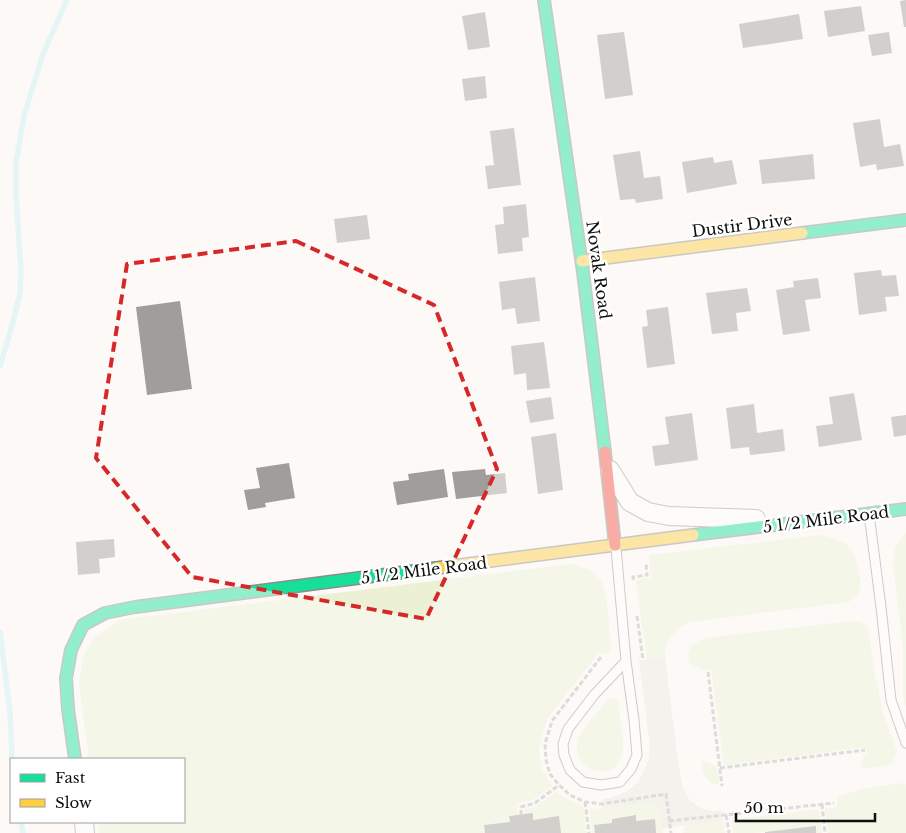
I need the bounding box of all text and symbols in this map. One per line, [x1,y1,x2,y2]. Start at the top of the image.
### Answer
street label: Dustir Drive [691,209,793,241]
street label: Novak Road [582,219,616,321]
street label: 5 1/2 Mile Road [762,501,890,537]
street label: 5 1/2 Mile Road [360,552,488,588]
legend [10,758,185,823]
text: Fast [55,768,86,787]
scale bar [736,790,875,822]
text: Slow [55,793,92,812]
text: 50 m [744,798,784,817]

